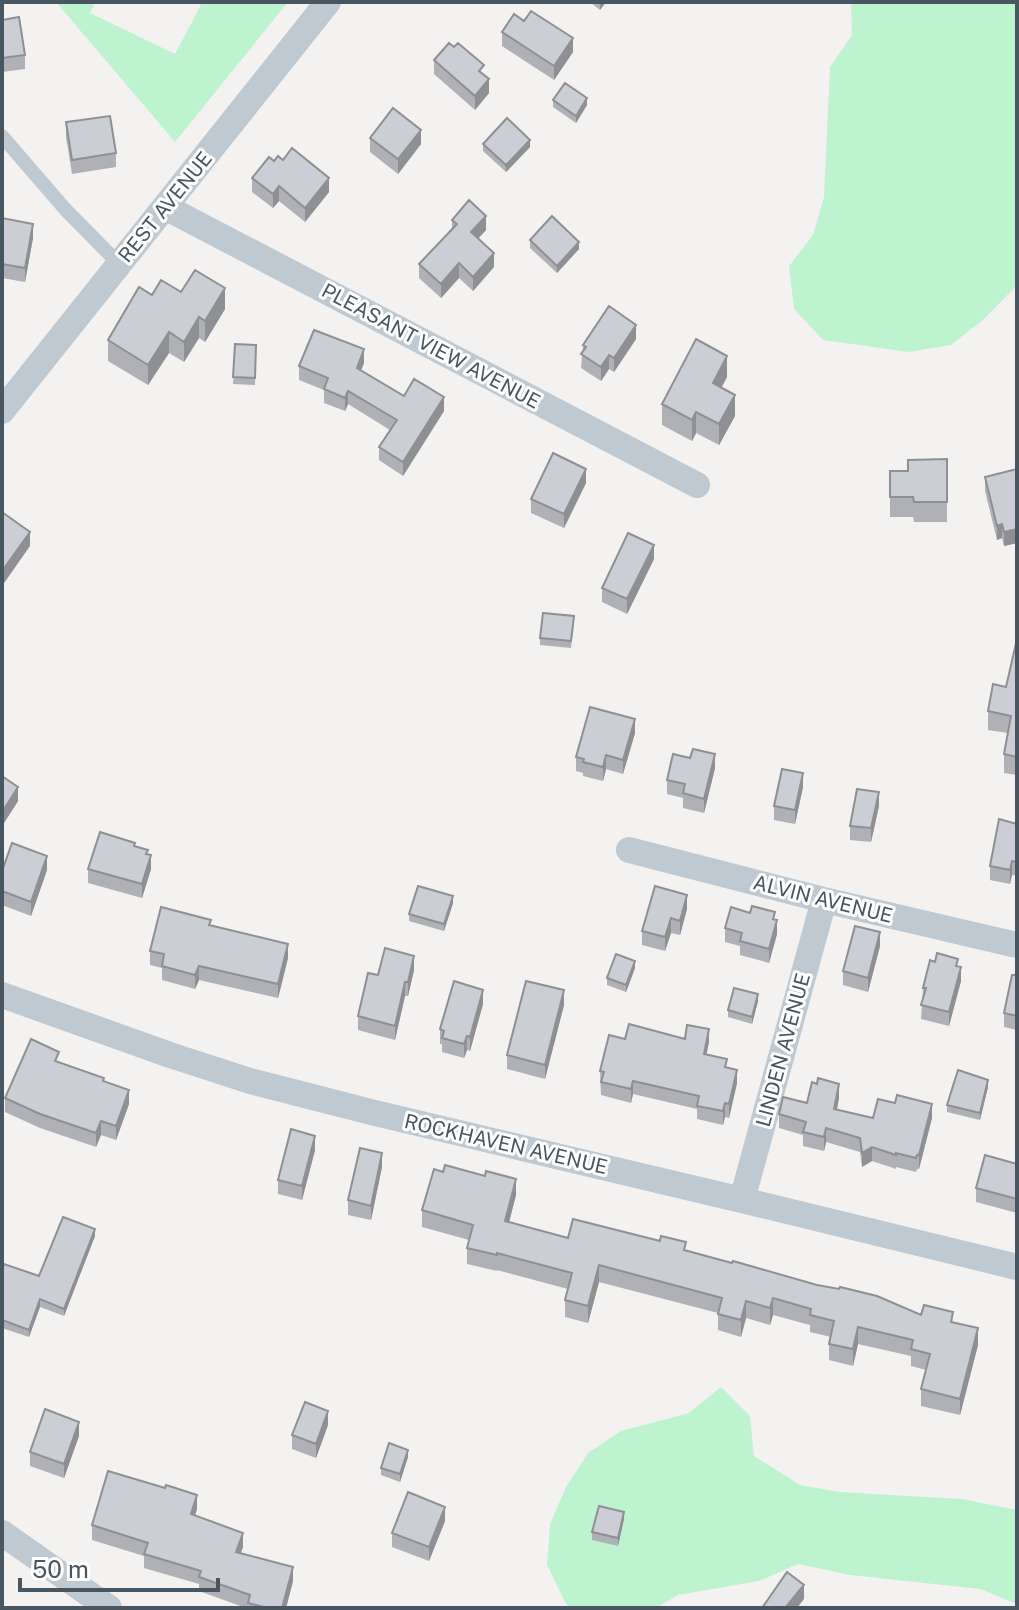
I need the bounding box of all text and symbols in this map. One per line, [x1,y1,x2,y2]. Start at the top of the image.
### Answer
street label: REST AVENUE [113,147,217,267]
street label: PLEASANT VIEW AVENUE [318,278,544,414]
street label: ALVIN AVENUE [751,870,895,928]
street label: LINDEN AVENUE [751,971,815,1129]
street label: ROCKHAVEN AVENUE [402,1109,610,1179]
scale bar [20,1542,218,1592]
text: 50 m [32,1555,89,1583]

